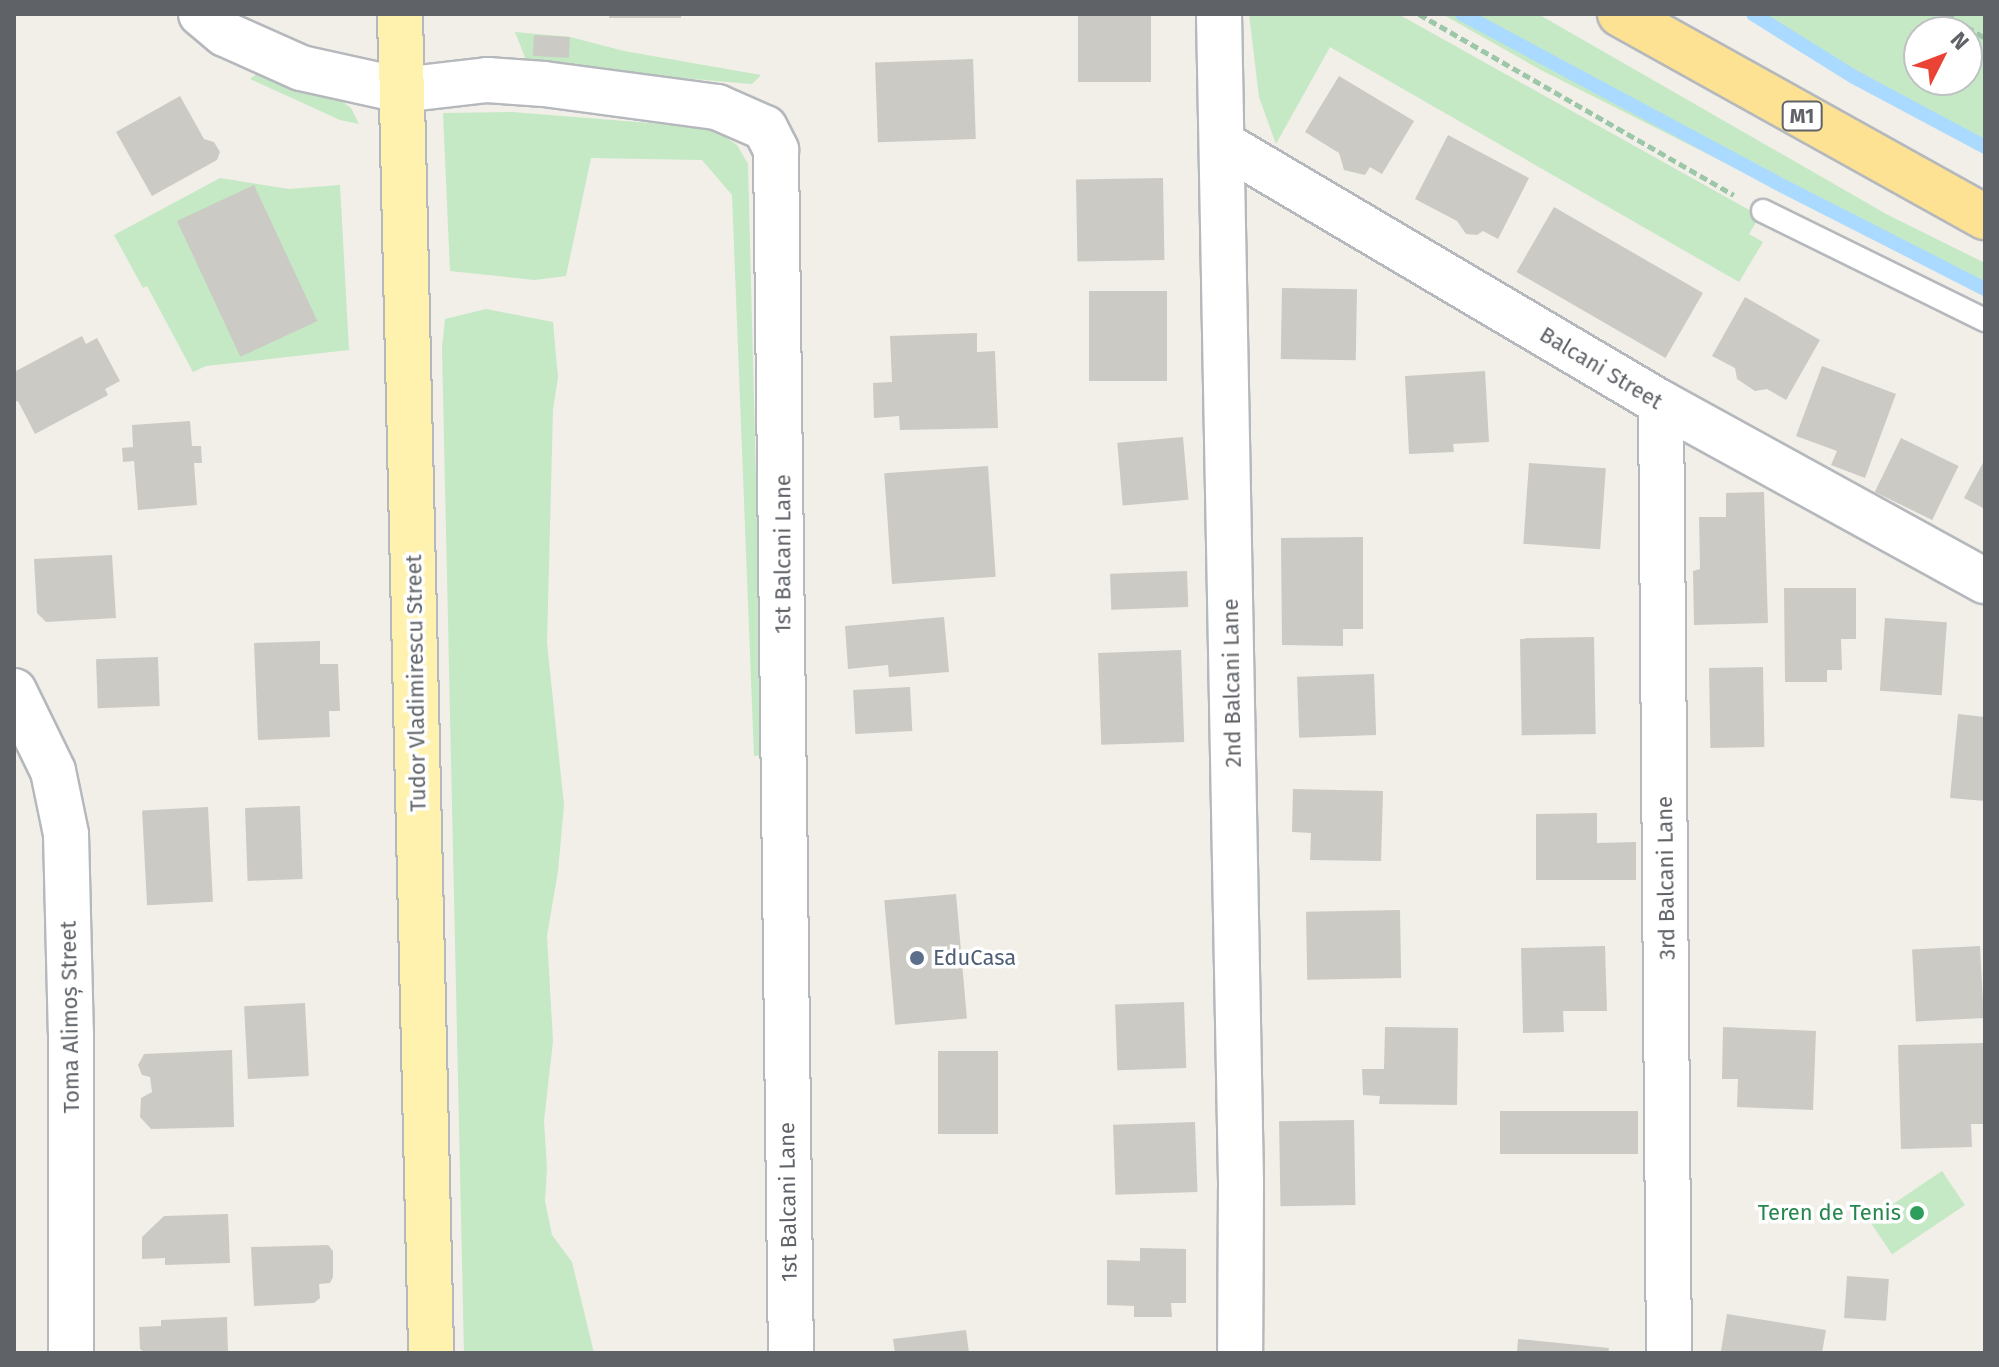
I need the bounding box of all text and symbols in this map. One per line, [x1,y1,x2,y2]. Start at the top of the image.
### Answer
north arrow [1903,16,1983,96]
text: N [1945,26,1975,55]
road number: M1 [1780,100,1824,132]
street label: Balcani Street [1535,321,1667,415]
street label: 1st Balcani Lane [770,474,796,634]
street label: Tudor Vladimirescu Street [401,554,431,812]
street label: 2nd Balcani Lane [1217,598,1247,768]
street label: 3rd Balcani Lane [1651,796,1681,960]
street label: Toma Alimoș Street [55,921,85,1113]
place label: EduCasa [933,945,1016,971]
marker: EduCasa [908,949,926,967]
street label: 1st Balcani Lane [773,1122,803,1282]
place label: Teren de Tenis [1758,1200,1901,1226]
marker: Teren de Tenis [1908,1204,1926,1222]

